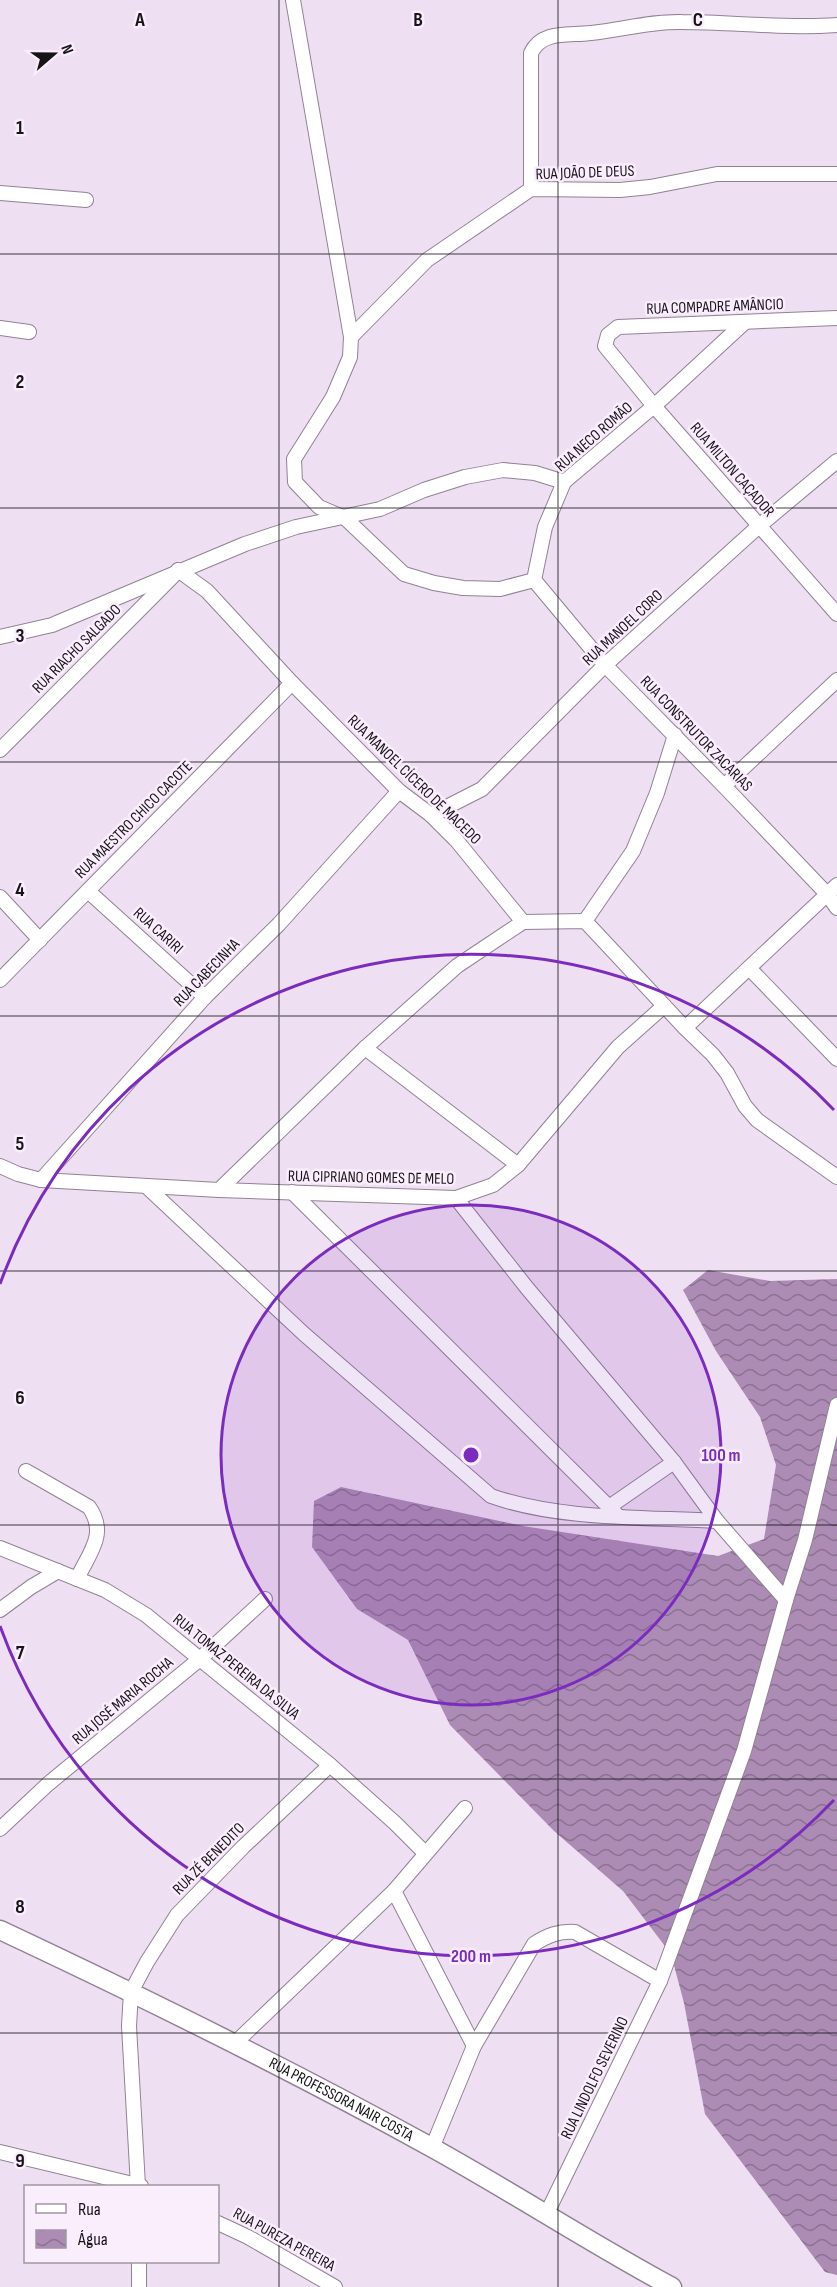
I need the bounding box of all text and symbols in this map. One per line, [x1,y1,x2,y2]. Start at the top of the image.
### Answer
text: A [134,8,145,32]
text: B [413,8,423,32]
text: C [693,8,703,32]
north arrow [24,24,84,84]
text: N [56,42,77,57]
text: 1 [16,116,24,140]
street label: RUA JOÃO DE DEUS [535,162,635,184]
street label: RUA COMPADRE AMÂNCIO [646,295,784,319]
text: 2 [16,370,24,394]
street label: RUA NECO ROMÃO [551,398,637,476]
street label: RUA MILTON CAÇADOR [686,419,778,521]
street label: RUA MANOEL CORO [579,586,667,670]
street label: RUA RIACHO SALGADO [29,600,126,697]
text: 3 [16,624,25,648]
street label: RUA CONSTRUTOR ZACARIAS [636,672,756,796]
street label: RUA MANOEL CÍCERO DE MACEDO [343,711,485,849]
street label: RUA MAESTRO CHICO CACOTE [71,757,197,883]
text: 4 [15,878,25,902]
street label: RUA CARIRI [129,904,187,958]
street label: RUA CABECINHA [170,935,244,1011]
text: 5 [16,1132,25,1156]
street label: RUA CIPRIANO GOMES DE MELO [288,1167,454,1189]
text: 6 [15,1386,25,1410]
centre of rings [461,1445,481,1465]
text: 100 m [702,1445,741,1466]
street label: RUA TOMAZ PEREIRA DA SILVA [169,1610,303,1724]
text: 7 [16,1641,25,1665]
street label: RUA JOSÉ MARIA ROCHA [69,1653,177,1749]
street label: RUA ZÉ BENEDITO [169,1819,249,1899]
text: 8 [15,1895,25,1919]
text: 200 m [451,1946,491,1967]
street label: RUA LINDOLFO SEVERINO [557,2014,633,2142]
street label: RUA PROFESSORA NAIR COSTA [266,2053,417,2145]
text: 9 [15,2149,25,2173]
legend [24,2185,219,2263]
text: Rua [78,2199,101,2220]
street label: RUA PUREZA PEREIRA [230,2204,339,2276]
text: Água [77,2229,108,2250]

